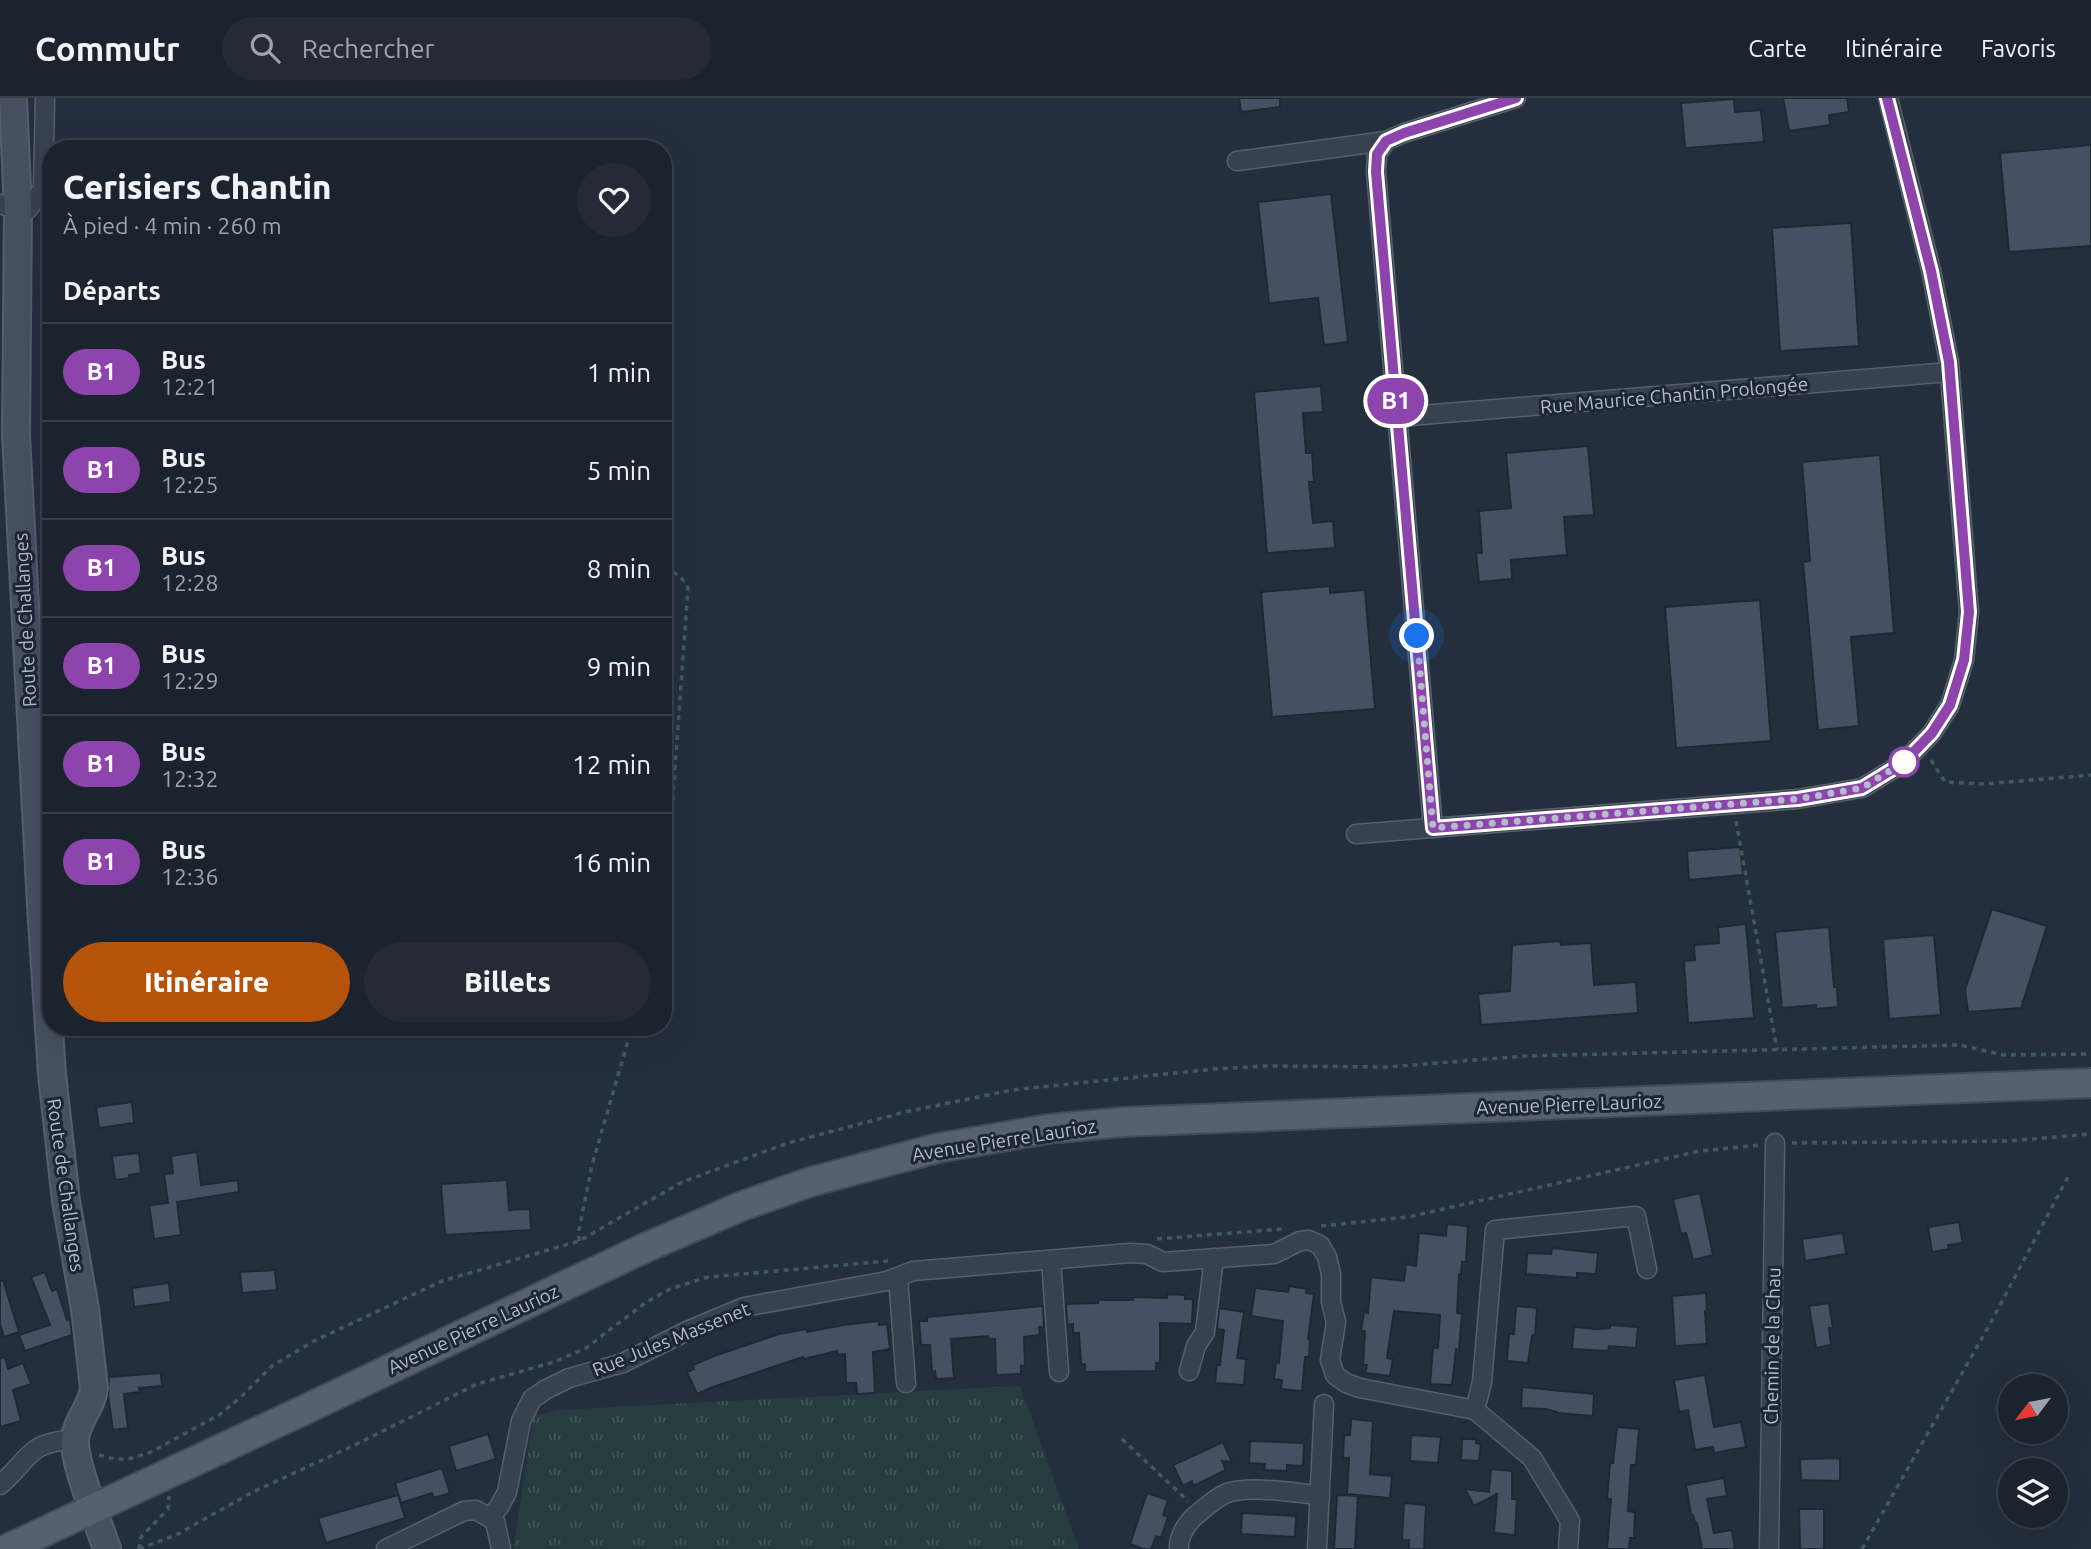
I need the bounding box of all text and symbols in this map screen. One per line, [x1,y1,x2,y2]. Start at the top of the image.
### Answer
search box [222,17,712,80]
icon: search [246,29,284,67]
text: Commutr [35,30,180,67]
text: Rechercher [302,34,434,63]
text: Carte [1748,35,1807,62]
text: Itinéraire [1845,35,1943,62]
text: Favoris [1981,35,2056,62]
button: heart [577,163,651,237]
text: Cerisiers Chantin [63,168,332,205]
text: À pied · 4 min · 260 m [63,213,282,238]
text: Départs [63,276,161,305]
text: Bus [161,345,206,374]
text: B1 [87,358,116,385]
text: 1 min [587,358,651,387]
street label: Rue Maurice Chantin Prolongée [1539,372,1809,418]
text: 12:21 [161,374,219,399]
line badge: B1 [1364,378,1428,424]
text: B1 [1381,387,1411,414]
text: Bus [161,443,206,472]
text: B1 [87,456,116,483]
text: 5 min [587,456,651,485]
text: 12:25 [161,472,219,497]
street label: Route de Challanges [9,532,41,708]
text: Bus [161,541,206,570]
text: B1 [87,554,116,581]
text: 8 min [587,554,651,583]
text: 12:28 [161,570,219,595]
your location [1399,618,1434,653]
text: Bus [161,639,206,668]
text: B1 [87,652,116,679]
text: 9 min [587,652,651,681]
text: 12:29 [161,668,219,693]
text: Bus [161,737,206,766]
unlabelled marker [1889,747,1919,777]
text: B1 [87,750,116,777]
text: 12 min [572,750,651,779]
text: 12:32 [161,766,219,791]
text: Bus [161,835,206,864]
text: B1 [87,848,116,875]
text: 16 min [572,848,651,877]
text: 12:36 [161,864,219,889]
button: Itinéraire [63,942,350,1022]
button: Billets [364,942,651,1022]
street label: Avenue Pierre Laurioz [1476,1090,1663,1118]
street label: Route de Challanges [43,1097,89,1273]
street label: Avenue Pierre Laurioz [910,1115,1098,1165]
street label: Chemin de la Chau [1760,1267,1784,1425]
street label: Avenue Pierre Laurioz [384,1280,562,1378]
street label: Rue Jules Massenet [589,1297,753,1381]
north arrow [1998,1374,2068,1444]
map controls [1998,1374,2068,1528]
button: layers [1998,1458,2068,1528]

